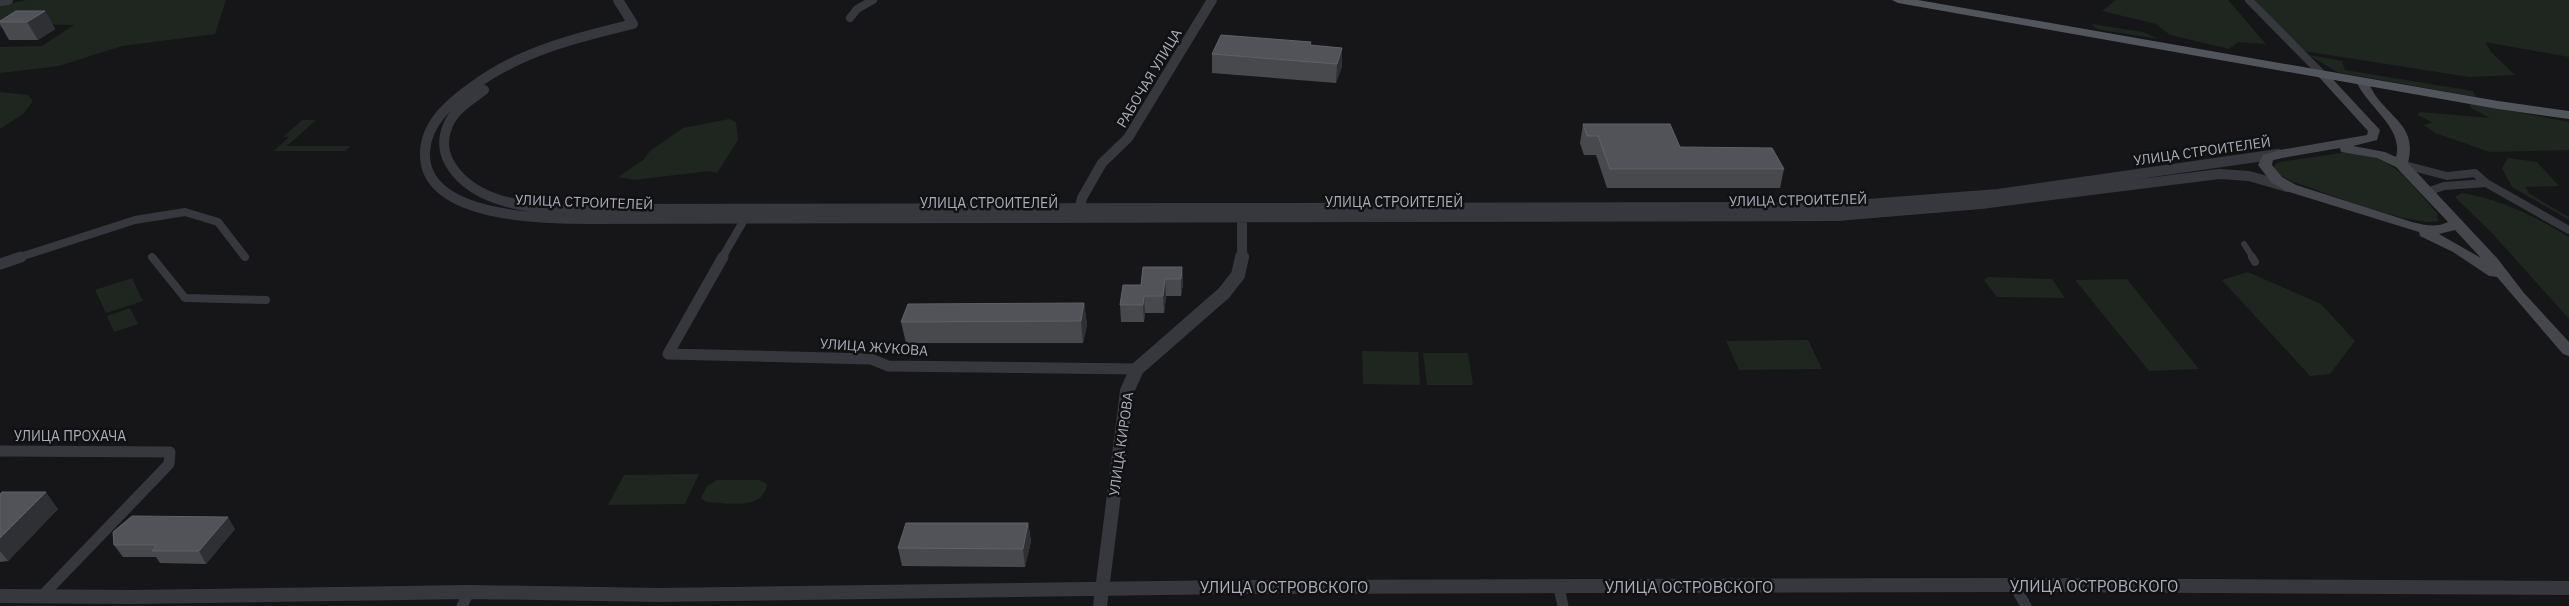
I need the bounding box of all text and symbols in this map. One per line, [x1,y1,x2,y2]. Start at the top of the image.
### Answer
street label: РАБОЧАЯ УЛИЦА [1112,25,1186,131]
street label: УЛИЦА СТРОИТЕЛЕЙ [2132,131,2272,170]
street label: УЛИЦА СТРОИТЕЛЕЙ [1729,189,1867,210]
street label: УЛИЦА СТРОИТЕЛЕЙ [515,190,653,213]
street label: УЛИЦА СТРОИТЕЛЕЙ [1325,192,1463,211]
street label: УЛИЦА СТРОИТЕЛЕЙ [920,193,1058,212]
street label: УЛИЦА ЖУКОВА [819,334,929,360]
street label: УЛИЦА КИРОВА [1105,391,1137,497]
street label: УЛИЦА ПРОХАЧА [14,427,126,445]
street label: УЛИЦА ОСТРОВСКОГО [2010,576,2178,596]
street label: УЛИЦА ОСТРОВСКОГО [1200,577,1368,597]
street label: УЛИЦА ОСТРОВСКОГО [1605,577,1773,597]

